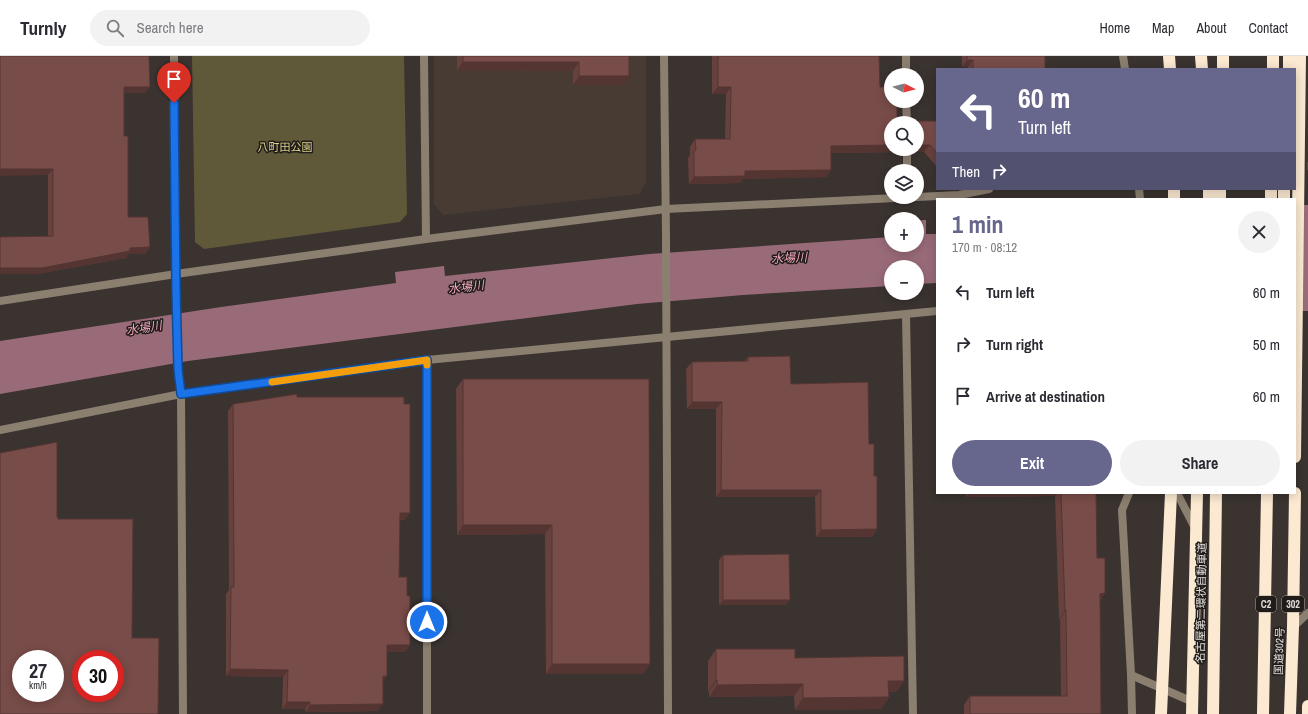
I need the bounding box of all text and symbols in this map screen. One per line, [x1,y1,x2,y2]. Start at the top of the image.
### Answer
search box [90,10,370,46]
text: Turnly [20,15,66,41]
icon: search [104,17,126,39]
text: Search here [136,17,204,38]
text: Home [1099,19,1130,37]
text: Map [1152,19,1174,37]
text: About [1196,19,1226,37]
text: Contact [1248,19,1288,37]
pin [157,62,191,103]
icon: arrive [163,68,185,90]
north arrow [884,68,924,108]
map controls [884,68,924,300]
text: 60 m [1018,79,1070,117]
icon: left [952,84,1004,136]
text: Turn left [1018,115,1071,140]
button: search [884,116,924,156]
park label: 八町田公園 [258,140,313,154]
icon: right [988,160,1010,182]
text: Then [952,161,980,182]
button: layers [884,164,924,204]
text: 1 min [952,208,1003,240]
button: close [1238,211,1280,253]
button: + [884,212,924,252]
text: 170 m · 08:12 [952,239,1017,256]
water label: 水場川 [771,249,809,267]
button: − [884,260,924,300]
water label: 水場川 [447,277,487,297]
icon: left [952,281,974,303]
text: Turn left [986,282,1034,303]
text: 60 m [1253,282,1280,303]
water label: 水場川 [125,317,165,339]
icon: right [952,333,974,355]
text: Turn right [986,334,1043,355]
text: 50 m [1253,334,1280,355]
icon: arrive [952,385,974,407]
text: Arrive at destination [986,386,1105,407]
text: 60 m [1253,386,1280,407]
button: Exit [952,440,1112,486]
button: Share [1120,440,1280,486]
street label: 名古屋第二環状自動車道 [1193,542,1209,664]
road number: C2 [1256,596,1276,612]
road number: 302 [1282,596,1304,612]
position arrow [406,601,448,643]
street label: 国道302号 [1271,627,1287,675]
speed limit sign: 30 [72,650,124,702]
text: 27 [29,657,47,684]
text: km/h [29,679,47,692]

